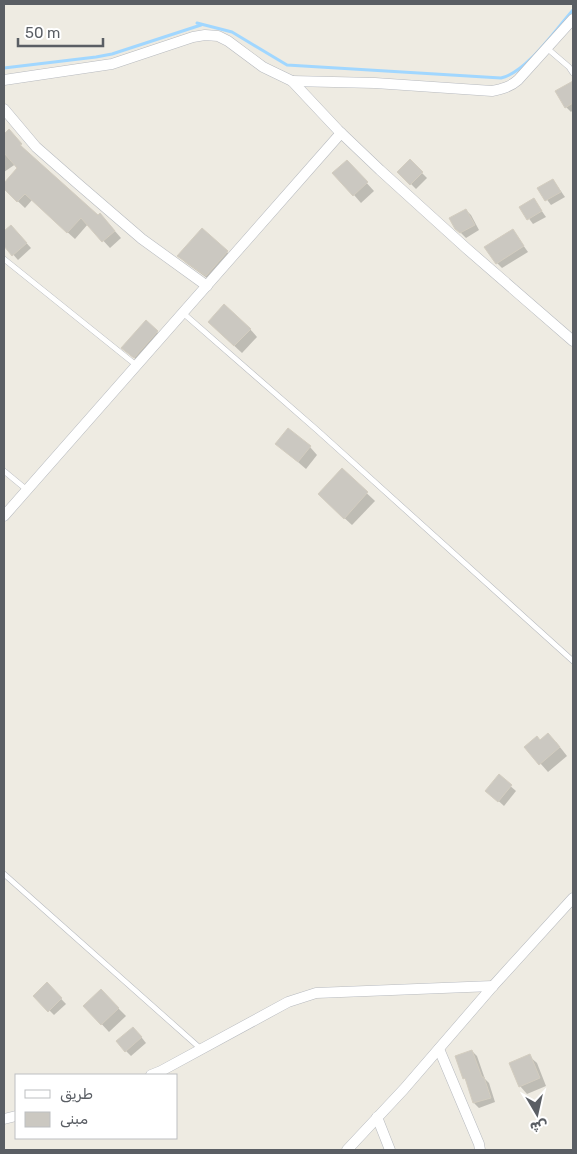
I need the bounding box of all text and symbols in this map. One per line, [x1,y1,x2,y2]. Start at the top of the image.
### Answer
scale bar [18,15,102,47]
text: 50 m [25,24,60,42]
legend [15,1074,178,1139]
text: طريق [60,1085,93,1103]
north arrow [512,1089,562,1139]
text: مبنى [60,1110,88,1128]
text: ش [529,1117,549,1136]

